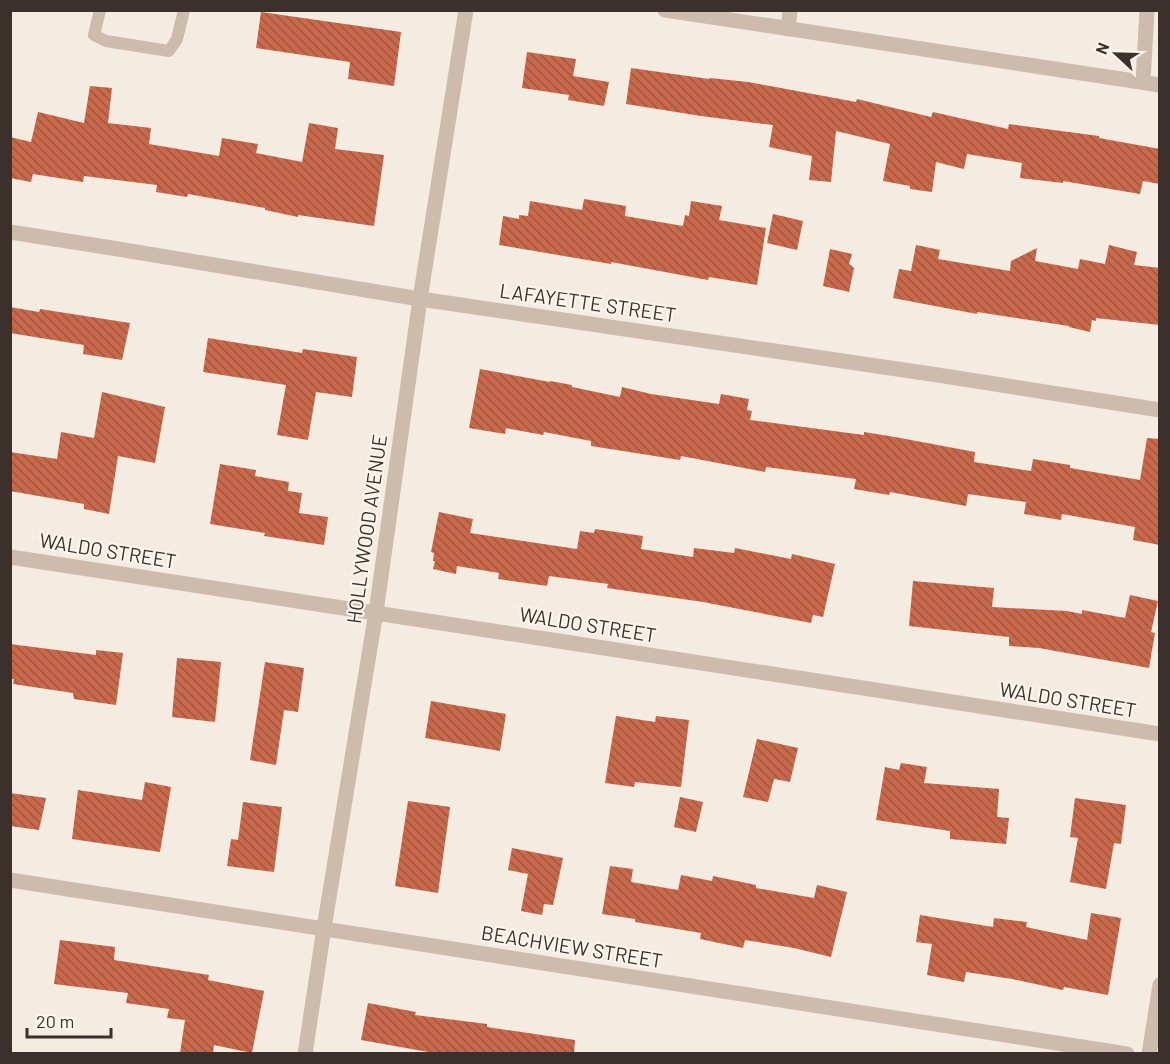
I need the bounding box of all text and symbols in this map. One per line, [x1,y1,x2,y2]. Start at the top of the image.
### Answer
north arrow [1086,24,1146,84]
text: N [1091,40,1112,57]
street label: LAFAYETTE STREET [498,278,678,326]
street label: HOLLYWOOD AVENUE [341,433,391,625]
street label: WALDO STREET [38,527,178,573]
street label: WALDO STREET [518,601,658,647]
street label: WALDO STREET [998,676,1138,722]
street label: BEACHVIEW STREET [480,920,664,972]
scale bar [27,1001,111,1039]
text: 20 m [36,1010,74,1032]

